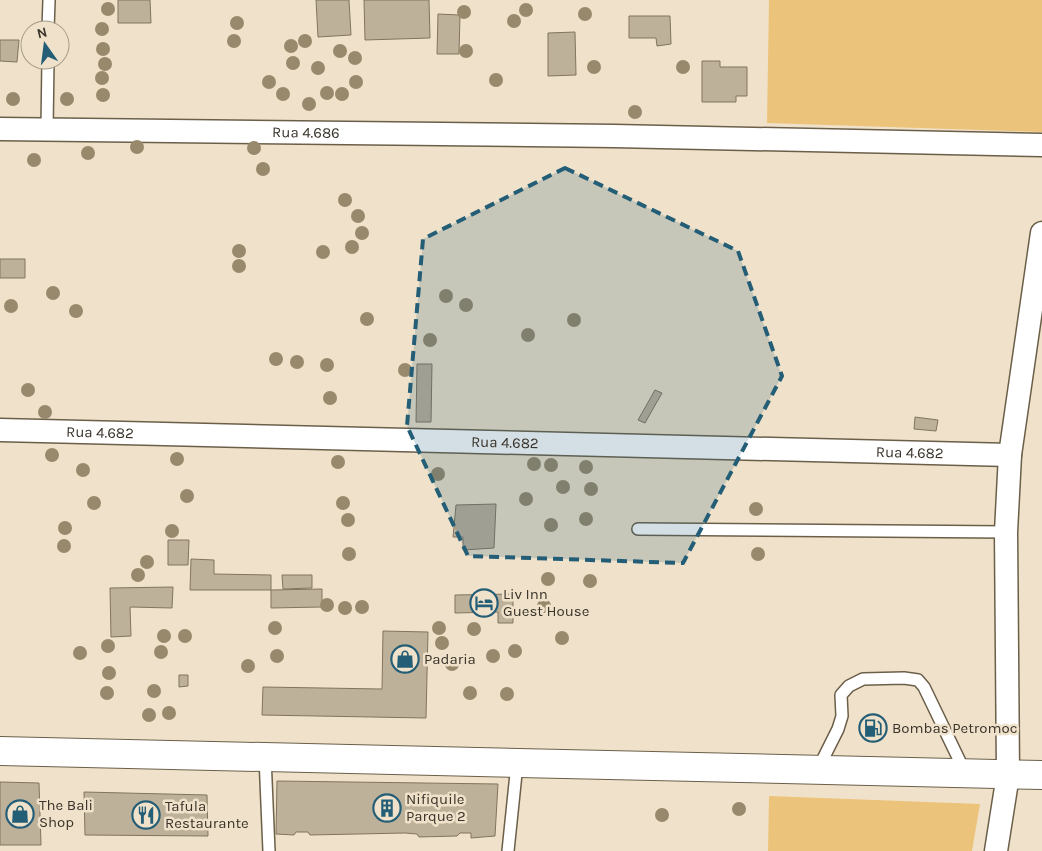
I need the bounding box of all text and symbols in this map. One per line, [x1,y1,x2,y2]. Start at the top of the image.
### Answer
north arrow [20,20,70,70]
text: N [35,23,49,42]
street label: Rua 4.686 [272,123,340,142]
street label: Rua 4.682 [66,423,134,442]
street label: Rua 4.682 [471,433,539,452]
street label: Rua 4.682 [876,443,944,462]
place label: Liv Inn Guest House [503,585,589,620]
hotel icon: Liv Inn Guest House [469,588,499,618]
shop icon: Padaria [390,644,420,674]
place label: Padaria [424,650,476,668]
fuel station icon: Bombas Petromoc [858,713,888,743]
place label: Bombas Petromoc [892,719,1017,737]
place label: Nifiquile Parque 2 [406,790,466,825]
building icon: Nifiquile Parque 2 [372,793,402,823]
place label: The Bali Shop [39,796,93,831]
place label: Tafula Restaurante [165,797,249,832]
shop icon: The Bali Shop [5,799,35,829]
restaurant icon: Tafula Restaurante [131,800,161,830]

